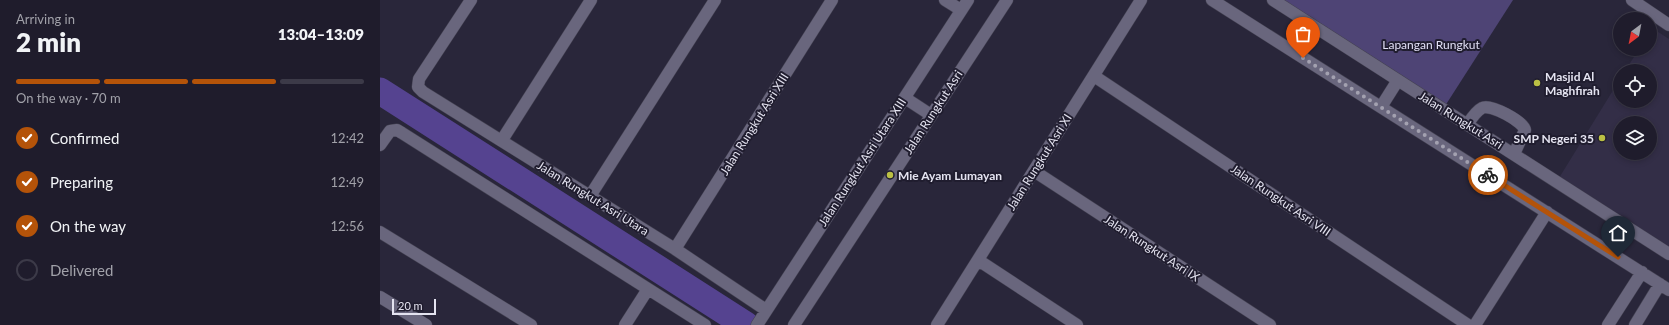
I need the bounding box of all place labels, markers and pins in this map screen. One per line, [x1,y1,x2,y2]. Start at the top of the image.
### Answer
pin [1286,17,1320,58]
place label: Masjid Al Maghfirah [1545,69,1600,98]
marker: Masjid Al Maghfirah [1532,78,1542,88]
place label: SMP Negeri 35 [1514,131,1594,146]
marker: SMP Negeri 35 [1597,133,1607,143]
place label: Mie Ayam Lumayan [898,168,1002,183]
marker: Mie Ayam Lumayan [885,170,895,180]
pin [1601,216,1635,257]

